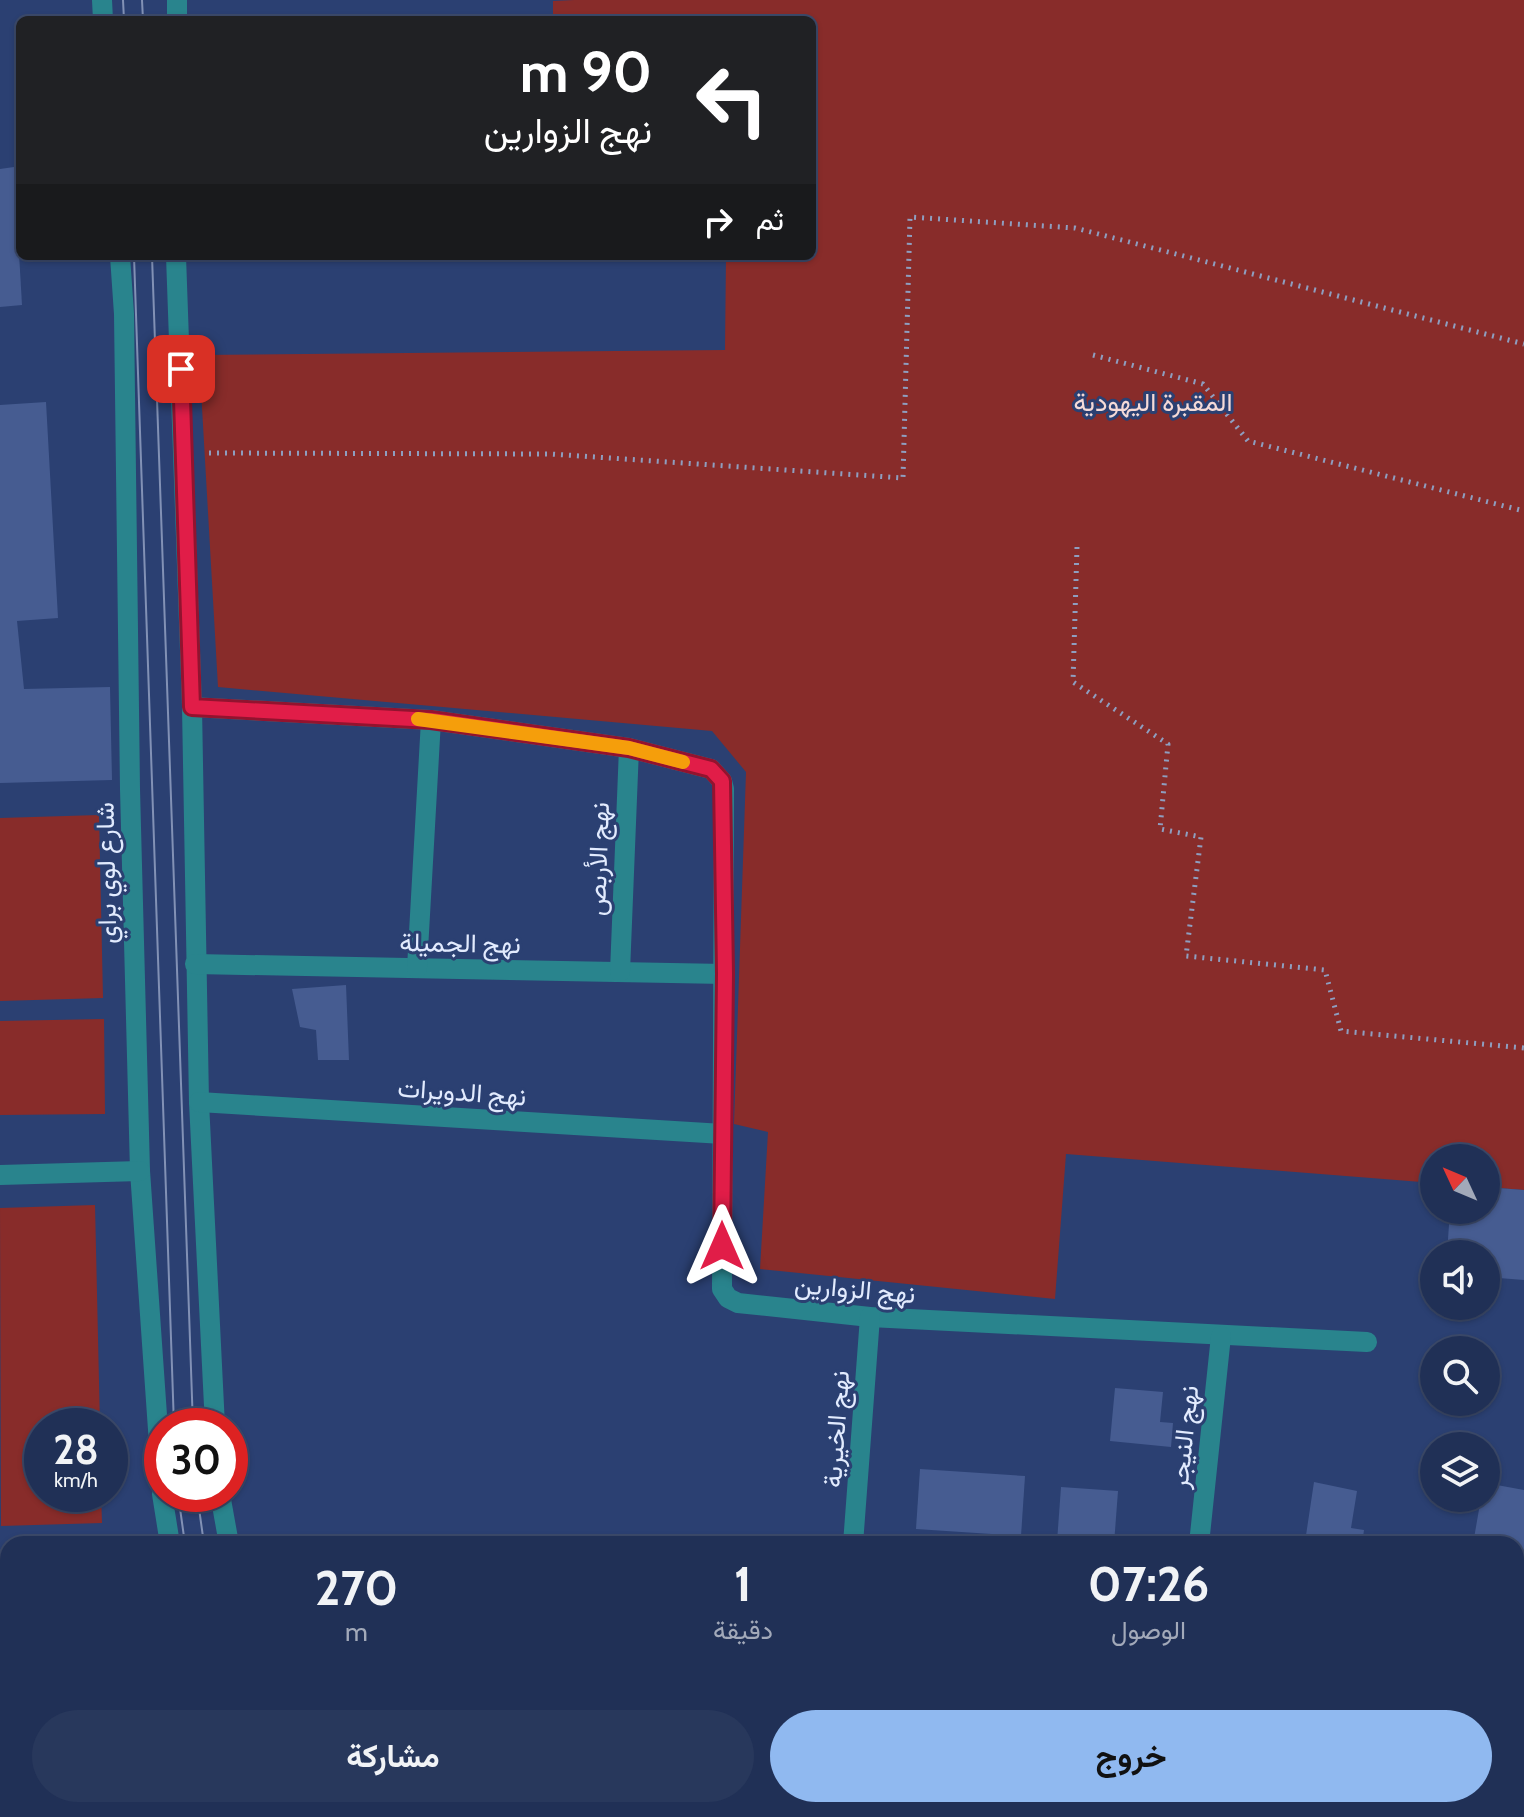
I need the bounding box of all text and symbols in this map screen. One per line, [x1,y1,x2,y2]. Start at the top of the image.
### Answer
text: 90 m [520,38,652,106]
icon: left [680,48,784,152]
text: نهج الزوارين [484,108,652,152]
icon: right [696,200,740,244]
text: ثم [756,201,784,238]
pin [147,335,215,403]
icon: arrive [159,347,203,391]
park label: المقبرة اليهودية [1073,386,1233,418]
street label: شارع لوي براي [89,802,128,944]
street label: نهج الأربص [580,802,618,917]
street label: نهج الجميلة [399,926,521,962]
street label: نهج الدويرات [396,1072,527,1114]
north arrow [1420,1144,1500,1224]
map controls [1420,1144,1500,1512]
position arrow [680,1204,764,1288]
button: sound [1420,1240,1500,1320]
street label: نهج الزوارين [793,1268,917,1312]
button: search [1420,1336,1500,1416]
street label: نهج الخيرية [816,1369,858,1489]
street label: نهج النيجر [1163,1384,1207,1491]
speed limit sign: 30 [144,1408,248,1512]
text: 28 [53,1425,99,1474]
button: layers [1420,1432,1500,1512]
text: km/h [54,1468,98,1492]
text: 1 [734,1555,752,1613]
text: 07:26 [1088,1555,1209,1613]
text: 270 [315,1559,398,1617]
text: دقيقة [713,1614,773,1646]
text: الوصول [1111,1614,1186,1646]
text: m [345,1616,368,1648]
button: مشاركة [32,1710,754,1802]
button: خروج [770,1710,1492,1802]

